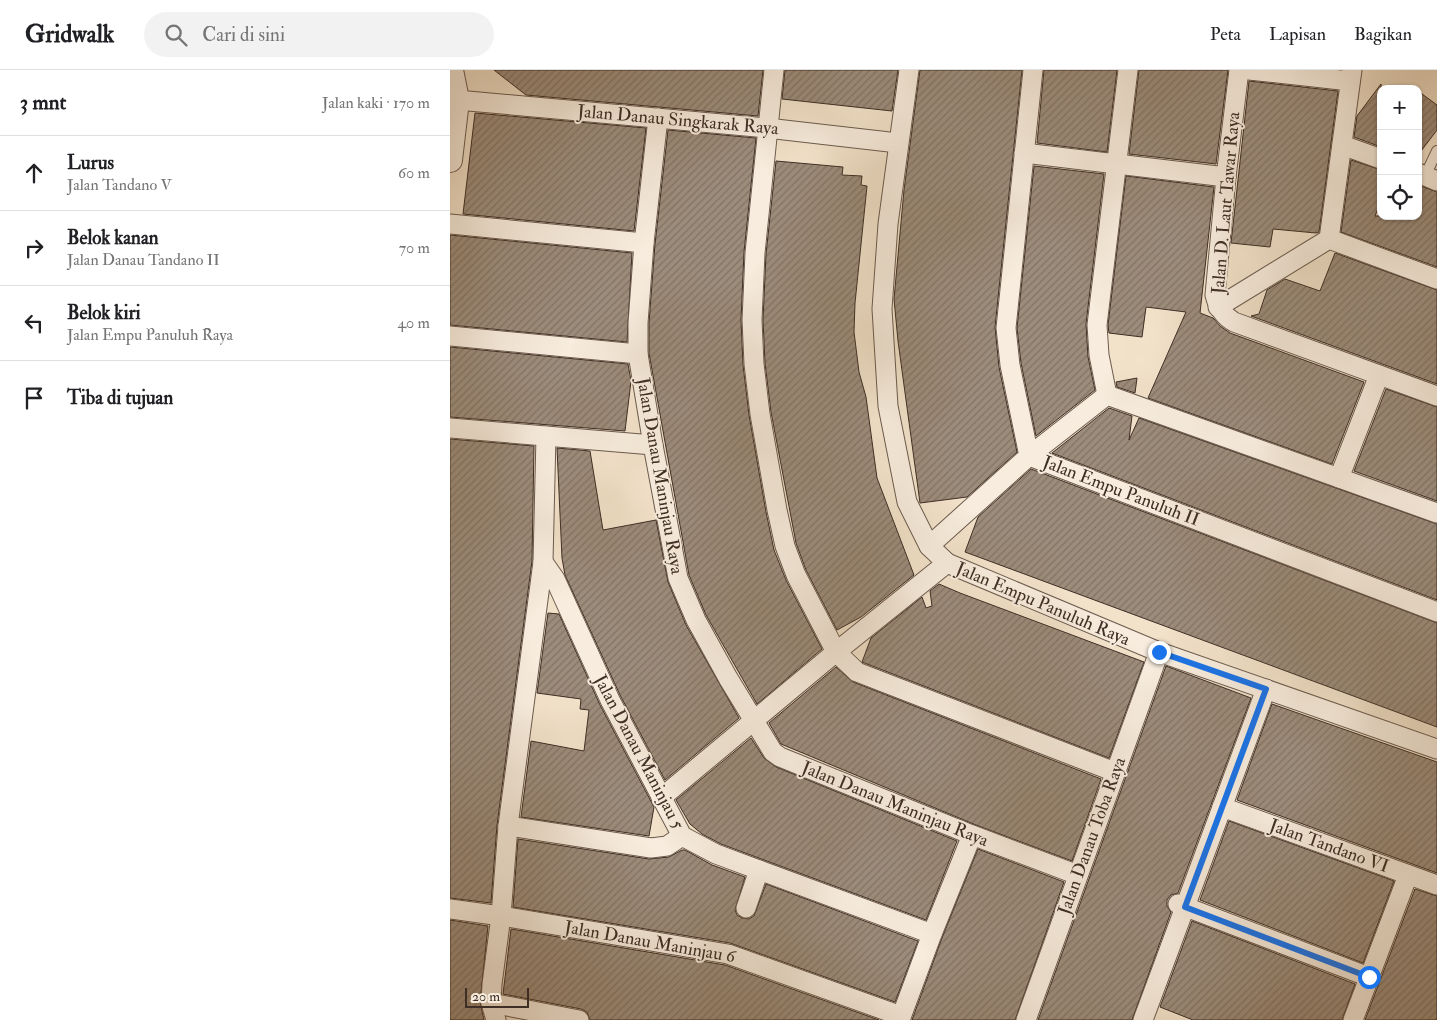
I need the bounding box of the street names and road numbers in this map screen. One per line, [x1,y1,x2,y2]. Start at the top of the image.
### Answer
street label: Jalan Danau Singkarak Raya [575,100,780,140]
street label: Jalan D. Laut Tawar Raya [1206,110,1245,296]
street label: Jalan Danau Maninjau Raya [631,375,689,577]
street label: Jalan Empu Panuluh II [1038,450,1203,531]
street label: Jalan Empu Panuluh Raya [952,557,1134,651]
street label: Jalan Danau Maninjau 5 [588,670,690,833]
street label: Jalan Danau Toba Raya [1052,753,1131,919]
street label: Jalan Danau Maninjau Raya [797,756,992,852]
street label: Jalan Tandano VI [1265,813,1392,878]
street label: Jalan Danau Maninjau 6 [562,915,738,969]

